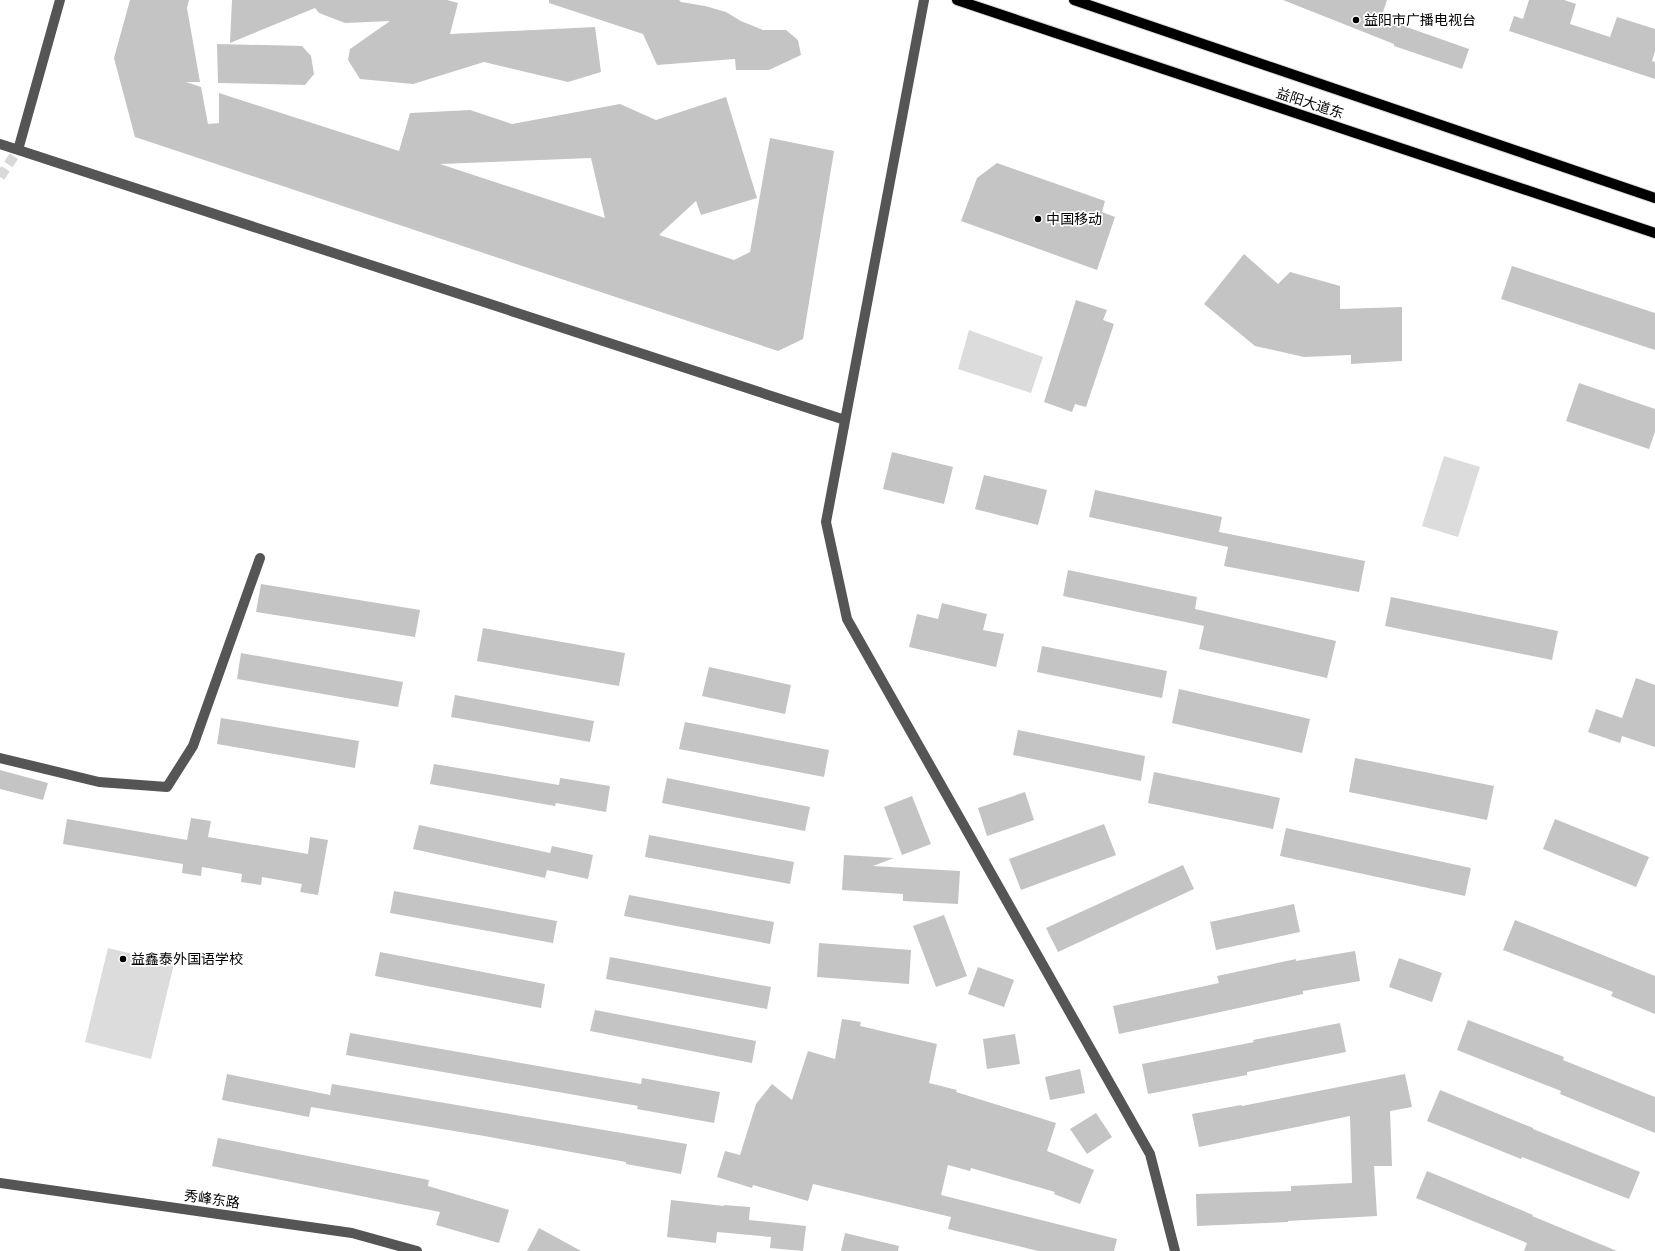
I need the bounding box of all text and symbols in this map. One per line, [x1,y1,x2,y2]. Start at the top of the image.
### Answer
place label: 益阳市广播电视台 [1364,12,1476,29]
marker: 益阳市广播电视台 [1351,15,1361,25]
street label: 益阳大道东 [1274,85,1346,122]
place label: 中国移动 [1046,211,1102,228]
marker: 中国移动 [1033,214,1043,224]
place label: 益鑫泰外国语学校 [131,951,243,968]
marker: 益鑫泰外国语学校 [118,954,128,964]
street label: 秀峰东路 [183,1187,241,1212]

